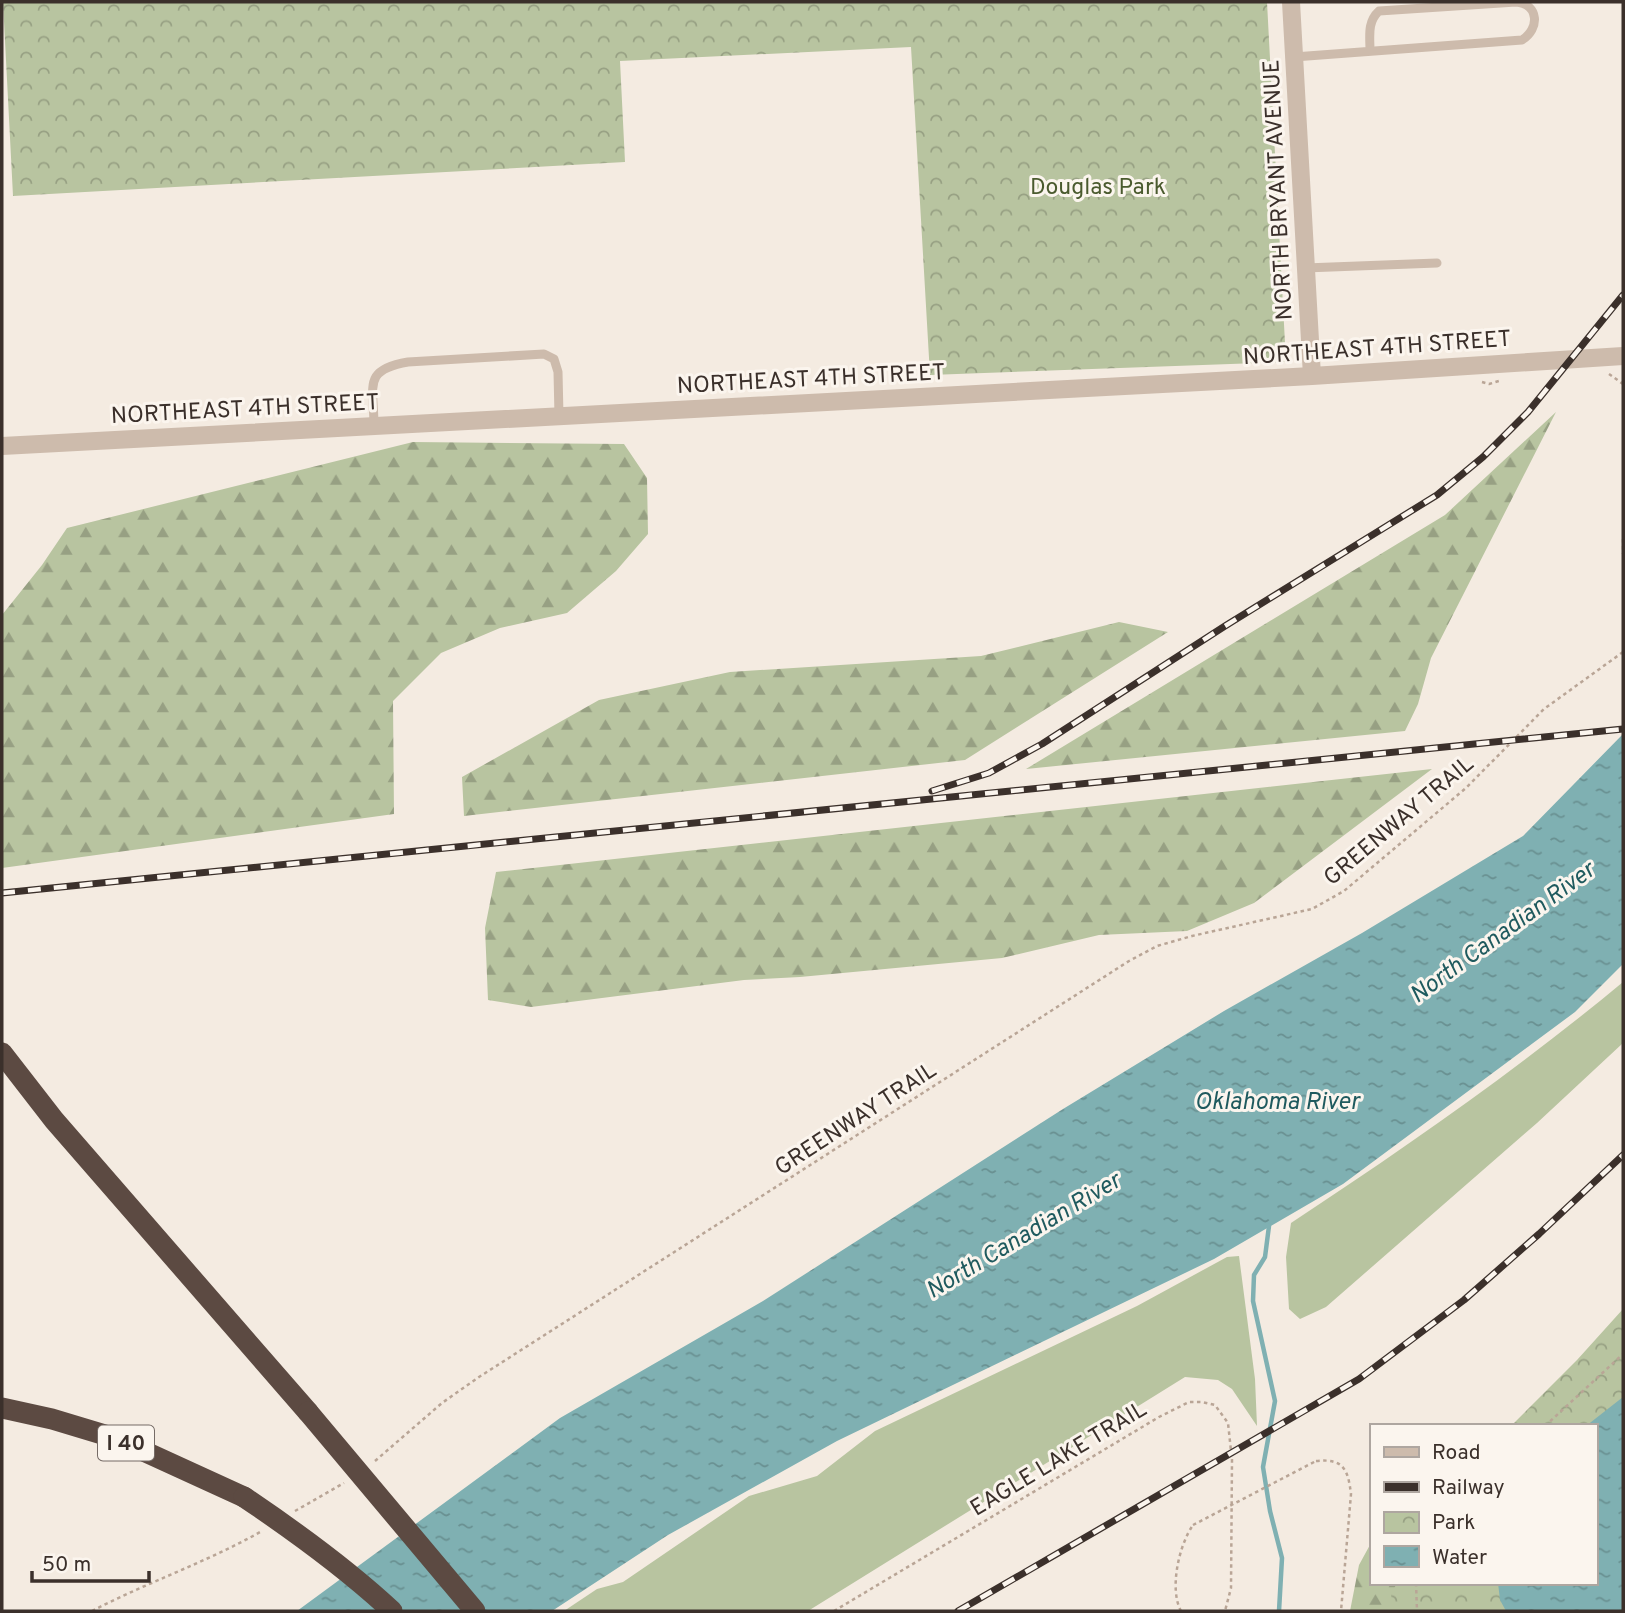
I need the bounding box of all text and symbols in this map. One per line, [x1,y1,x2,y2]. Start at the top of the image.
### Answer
street label: NORTH BRYANT AVENUE [1258,59,1301,321]
park label: Douglas Park [1030,174,1166,203]
street label: NORTHEAST 4TH STREET [1242,326,1512,373]
street label: NORTHEAST 4TH STREET [676,359,946,402]
street label: NORTHEAST 4TH STREET [110,389,380,432]
street label: GREENWAY TRAIL [1319,751,1481,893]
water label: North Canadian River [1405,855,1603,1011]
street label: GREENWAY TRAIL [770,1057,943,1183]
water label: Oklahoma River [1195,1088,1361,1118]
water label: North Canadian River [921,1166,1128,1307]
street label: EAGLE LAKE TRAIL [966,1396,1153,1524]
legend [1370,1424,1597,1585]
road number: I 40 [98,1426,154,1460]
text: Road [1432,1440,1481,1467]
text: Railway [1432,1475,1505,1502]
text: Park [1432,1510,1475,1537]
scale bar [32,1540,149,1584]
text: Water [1432,1545,1487,1572]
text: 50 m [42,1552,91,1579]

